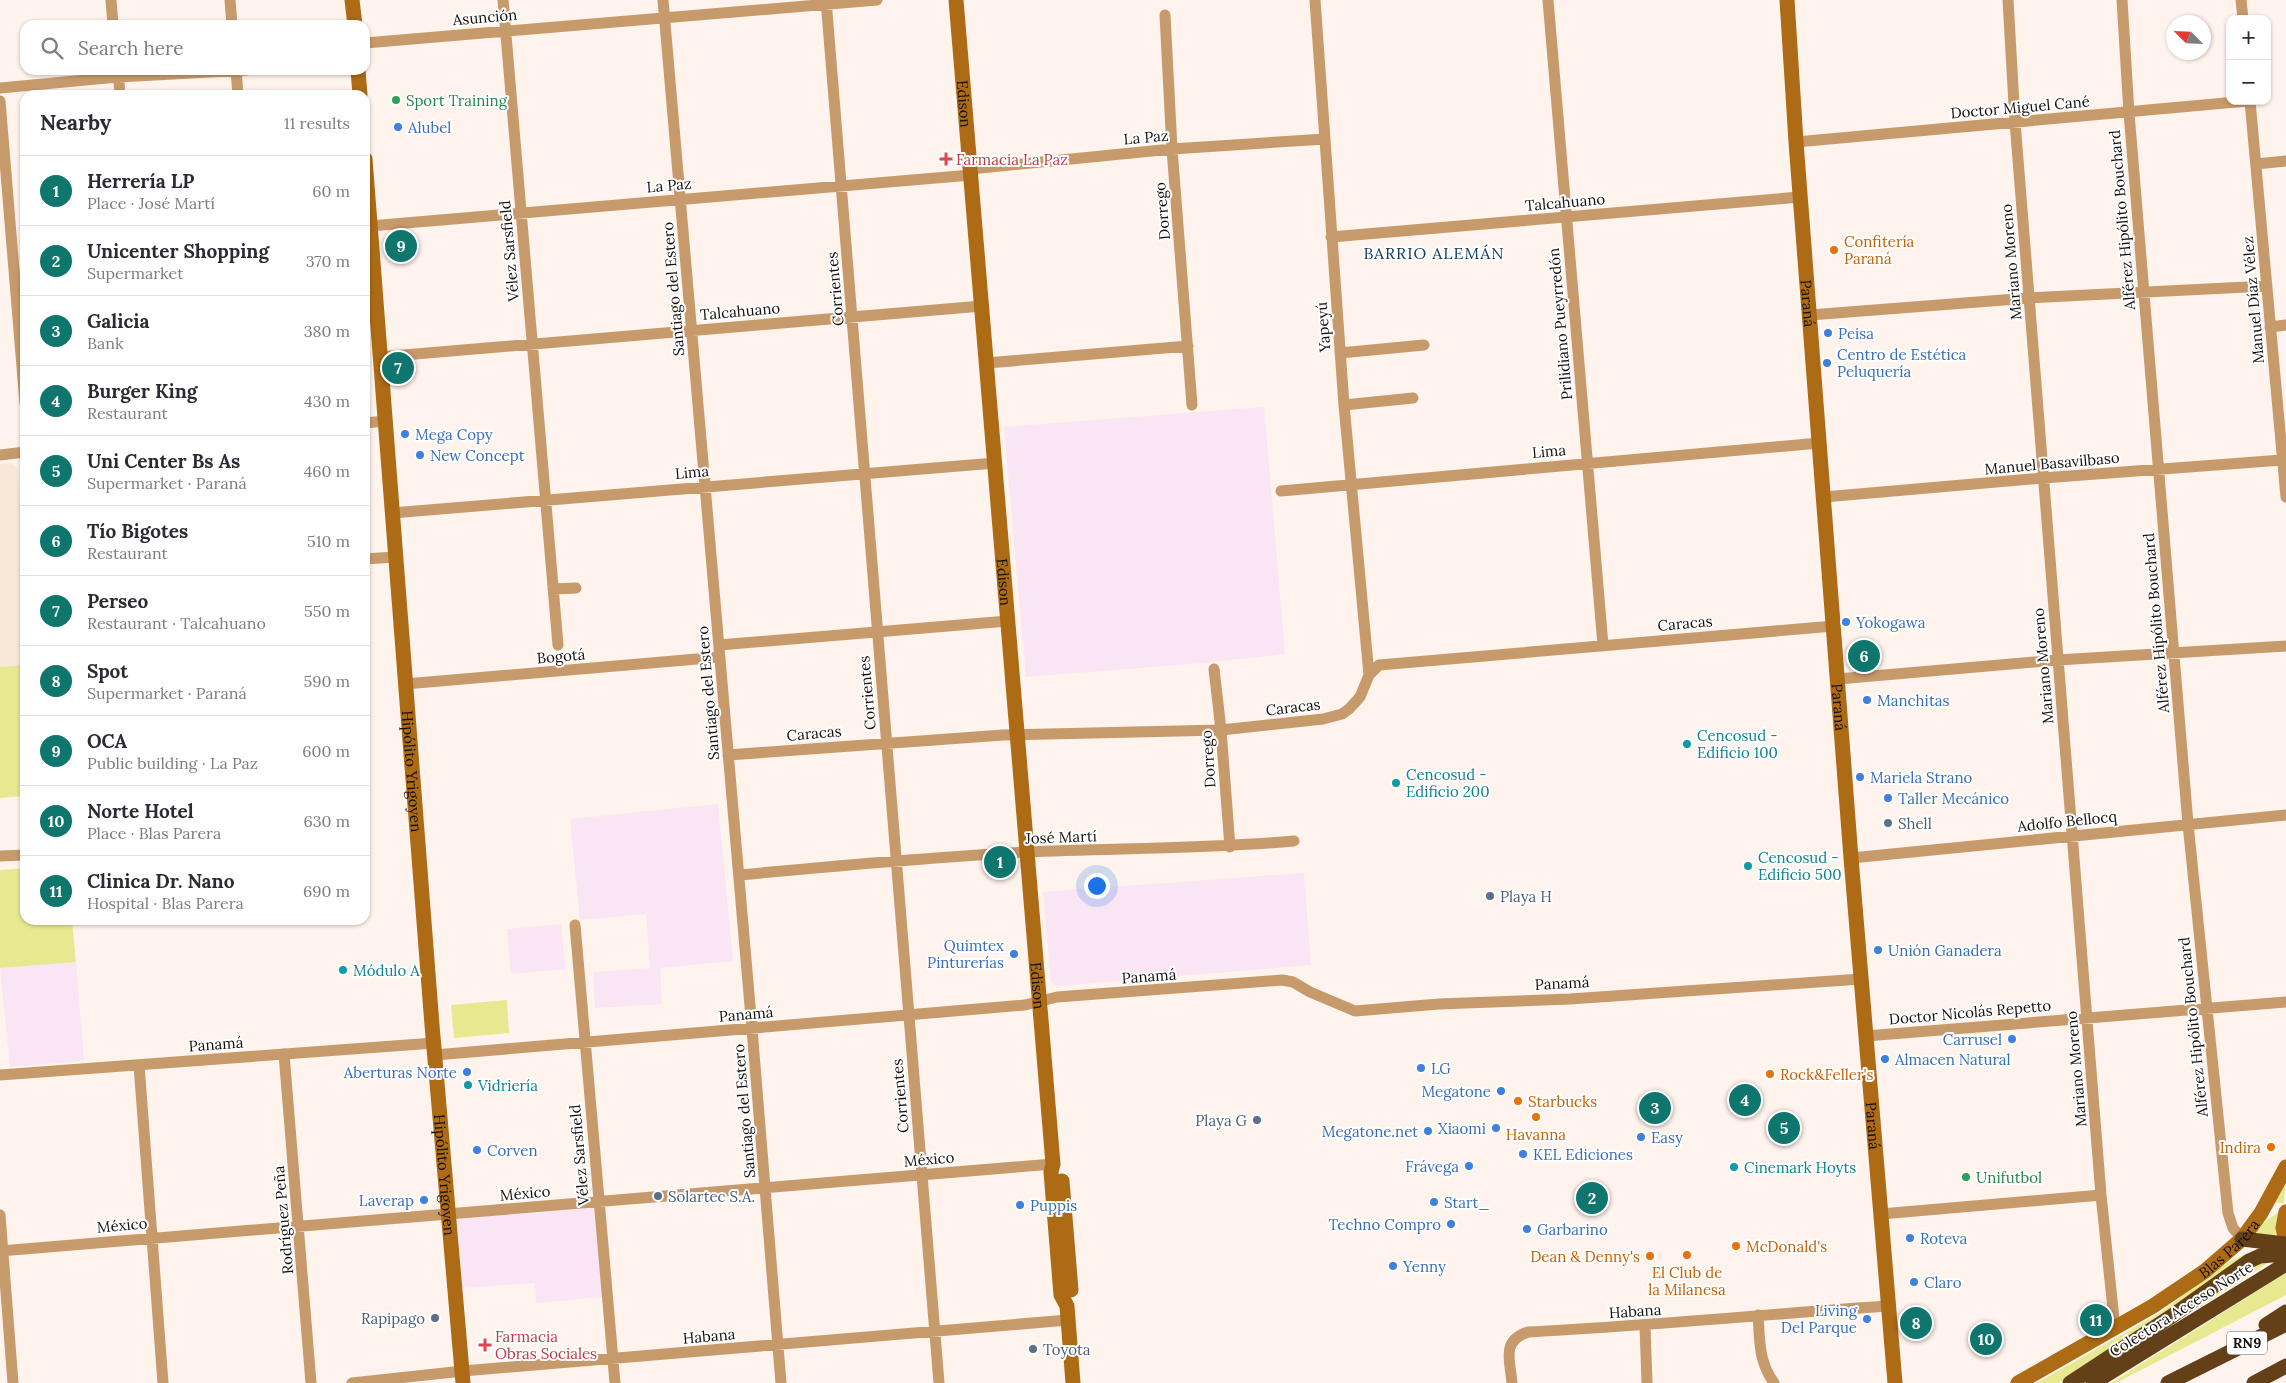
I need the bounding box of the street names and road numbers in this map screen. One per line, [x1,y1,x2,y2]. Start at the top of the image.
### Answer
street label: Asunción [451,5,518,29]
street label: Edison [953,79,976,128]
street label: Doctor Miguel Cané [1950,91,2090,123]
street label: La Paz [1123,126,1169,148]
street label: Alférez Hipólito Bouchard [2105,129,2139,312]
street label: La Paz [646,174,692,196]
street label: Dorrego [1150,181,1174,241]
street label: Talcahuano [1524,189,1606,215]
street label: Vélez Sarsfield [495,200,523,303]
street label: Mariano Moreno [1996,203,2026,321]
street label: Santiago del Estero [658,221,688,357]
street label: Manuel Díaz Vélez [2238,236,2268,364]
street label: Prilidiano Pueyrredón [1544,247,1576,401]
street label: Corrientes [822,251,848,327]
street label: Paraná [1797,279,1820,328]
street label: Talcahuano [699,298,781,324]
street label: Yapeyú [1312,301,1334,354]
street label: Lima [1531,440,1567,462]
street label: Manuel Basavilbaso [1984,448,2120,478]
street label: Lima [674,461,710,483]
street label: Alférez Hipólito Bouchard [2139,532,2173,715]
street label: Edison [993,558,1016,606]
street label: Mariano Moreno [2028,607,2058,725]
street label: Caracas [1657,611,1713,635]
street label: Santiago del Estero [693,625,723,761]
street label: Bogotá [536,644,586,668]
street label: Corrientes [854,655,880,731]
street label: Paraná [1828,683,1851,732]
street label: Caracas [1265,694,1321,720]
street label: Hipólito Yrigoyen [398,710,427,833]
street label: Caracas [786,721,842,745]
street label: Dorrego [1196,729,1219,789]
street label: Adolfo Bellocq [2015,806,2118,836]
street label: José Martí [1024,826,1097,848]
street label: Alférez Hipólito Bouchard [2174,936,2212,1119]
street label: Edison [1027,961,1050,1010]
street label: Panamá [1121,965,1177,987]
street label: Panamá [1534,972,1590,994]
street label: Doctor Nicolás Repetto [1888,995,2052,1029]
street label: Panamá [718,1002,774,1026]
street label: Mariano Moreno [2061,1010,2091,1128]
street label: Panamá [188,1033,244,1055]
street label: Santiago del Estero [729,1043,759,1179]
street label: Corrientes [887,1058,913,1134]
street label: Paraná [1862,1101,1885,1151]
street label: Vélez Sarsfield [565,1104,593,1207]
street label: Hipólito Yrigoyen [430,1113,460,1236]
street label: México [903,1147,955,1171]
street label: Rodríguez Peña [269,1165,297,1275]
street label: México [499,1181,551,1205]
street label: México [96,1213,148,1237]
street label: Blas Parera [2195,1215,2263,1282]
street label: Colectora Acceso Norte [2106,1257,2256,1361]
street label: Habana [1608,1300,1662,1322]
street label: Habana [682,1324,736,1348]
road number: RN9 [2227,1332,2267,1355]

